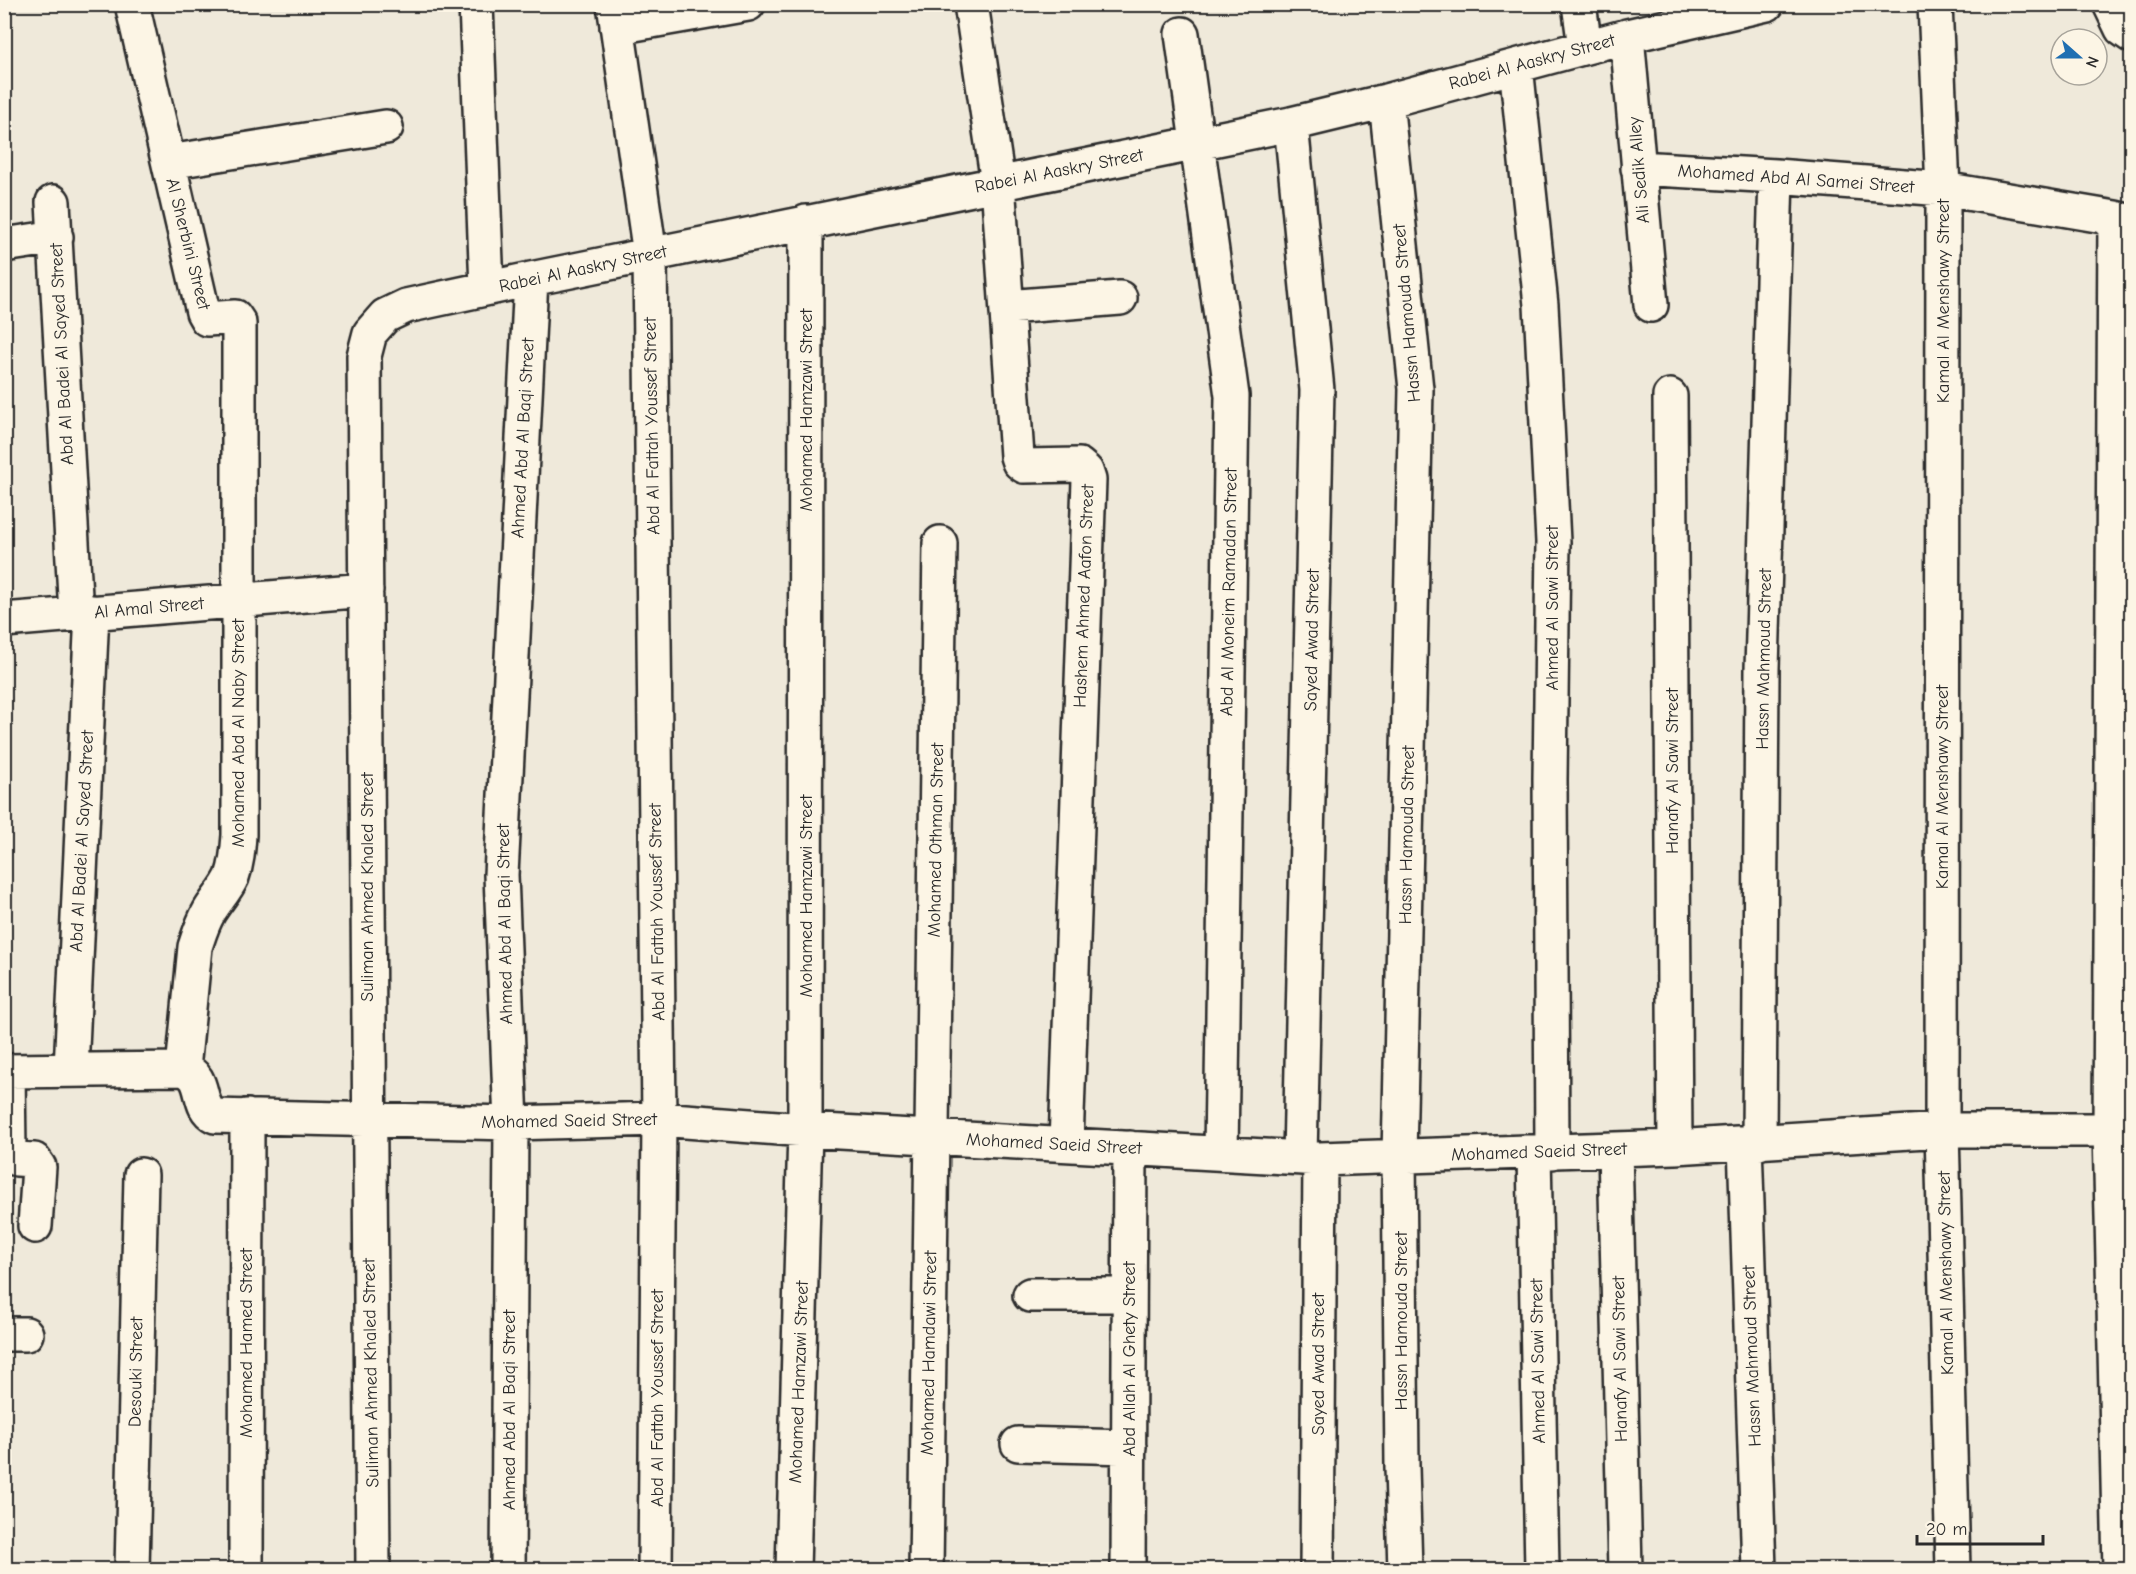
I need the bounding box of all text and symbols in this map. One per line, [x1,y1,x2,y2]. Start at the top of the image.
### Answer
north arrow [2049,27,2109,87]
street label: Rabei Al Aaskry Street [1447,29,1618,94]
text: N [2082,54,2102,70]
street label: Ali Sedik Alley [1624,115,1654,224]
street label: Rabei Al Aaskry Street [973,144,1146,198]
street label: Mohamed Abd Al Samei Street [1677,160,1916,198]
street label: Al Sherbini Street [161,176,215,313]
street label: Kamal Al Menshawy Street [1933,198,1954,403]
street label: Hassn Hamouda Street [1389,222,1425,403]
street label: Rabei Al Aaskry Street [497,241,670,297]
street label: Abd Al Badei Al Sayed Street [46,242,78,466]
street label: Mohamed Hamzawi Street [796,308,817,511]
street label: Abd Al Fattah Youssef Street [640,316,664,535]
street label: Ahmed Abd Al Baqi Street [507,336,539,539]
street label: Abd Al Moneim Ramadan Street [1216,467,1242,716]
street label: Hashem Ahmed Aafon Street [1070,483,1098,708]
street label: Ahmed Al Sawi Street [1542,525,1563,691]
street label: Hassn Mahmoud Street [1752,567,1776,750]
street label: Sayed Awad Street [1300,568,1324,711]
street label: Al Amal Street [93,593,206,623]
street label: Mohamed Abd Al Naby Street [228,618,249,847]
street label: Kamal Al Menshawy Street [1932,684,1953,889]
street label: Hanafy Al Sawi Street [1662,687,1683,854]
street label: Abd Al Badei Al Sayed Street [66,729,98,953]
street label: Mohamed Othman Street [924,742,948,937]
street label: Hassn Hamouda Street [1395,744,1419,925]
street label: Suliman Ahmed Khaled Street [357,771,378,1002]
street label: Mohamed Hamzawi Street [796,794,817,997]
street label: Abd Al Fattah Youssef Street [645,802,669,1021]
street label: Ahmed Abd Al Baqi Street [493,823,517,1024]
street label: Mohamed Saeid Street [481,1109,658,1133]
street label: Mohamed Saeid Street [966,1129,1143,1159]
street label: Mohamed Saeid Street [1451,1138,1628,1166]
street label: Kamal Al Menshawy Street [1934,1170,1958,1375]
street label: Hassn Hamouda Street [1391,1231,1412,1411]
street label: Mohamed Hamed Street [236,1247,257,1438]
street label: Mohamed Hamdawi Street [917,1250,941,1456]
street label: Suliman Ahmed Khaled Street [358,1257,384,1488]
street label: Abd Allah Al Ghety Street [1119,1261,1140,1457]
street label: Hassn Mahmoud Street [1738,1264,1766,1447]
street label: Hanafy Al Sawi Street [1608,1275,1632,1442]
street label: Ahmed Al Sawi Street [1526,1277,1550,1444]
street label: Mohamed Hamzawi Street [785,1279,813,1484]
street label: Abd Al Fattah Youssef Street [647,1288,668,1507]
street label: Sayed Awad Street [1308,1292,1329,1435]
street label: Ahmed Abd Al Baqi Street [499,1309,520,1510]
street label: Desouki Street [125,1316,147,1427]
scale bar [1917,1508,2043,1546]
text: 20 m [1926,1519,1967,1540]

